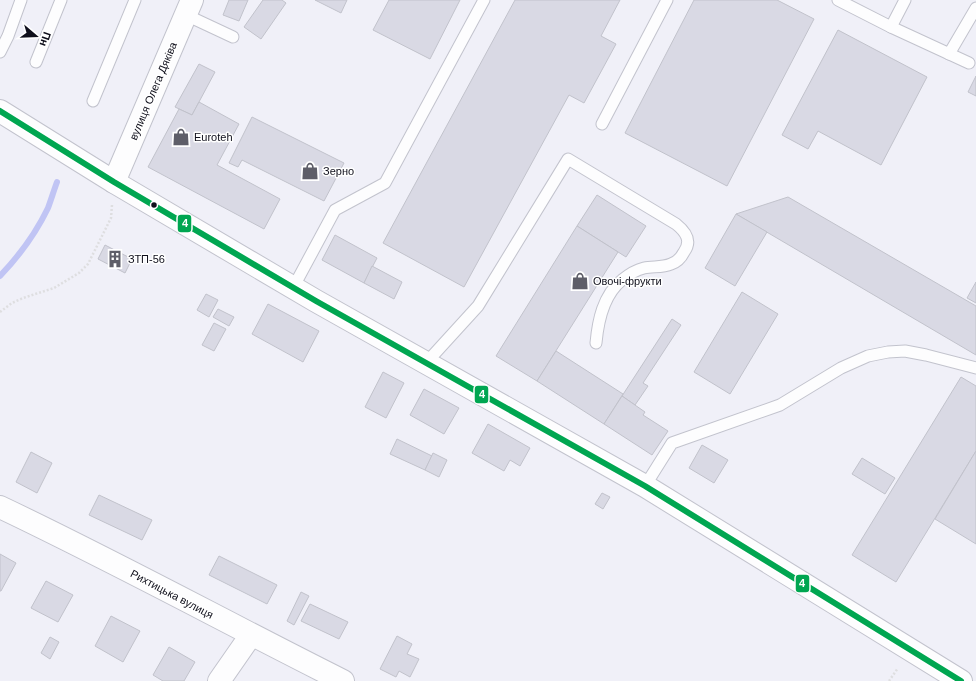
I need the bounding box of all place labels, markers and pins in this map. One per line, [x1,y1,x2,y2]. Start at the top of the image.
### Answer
shop icon: Euroteh [171,127,191,147]
place label: Euroteh [194,131,233,143]
shop icon: Зерно [300,161,320,181]
place label: Зерно [323,165,354,177]
unlabelled marker [149,200,159,210]
building icon: ЗТП-56 [105,249,125,269]
place label: ЗТП-56 [128,253,165,265]
shop icon: Овочі-фрукти [570,271,590,291]
place label: Овочі-фрукти [593,275,662,287]

